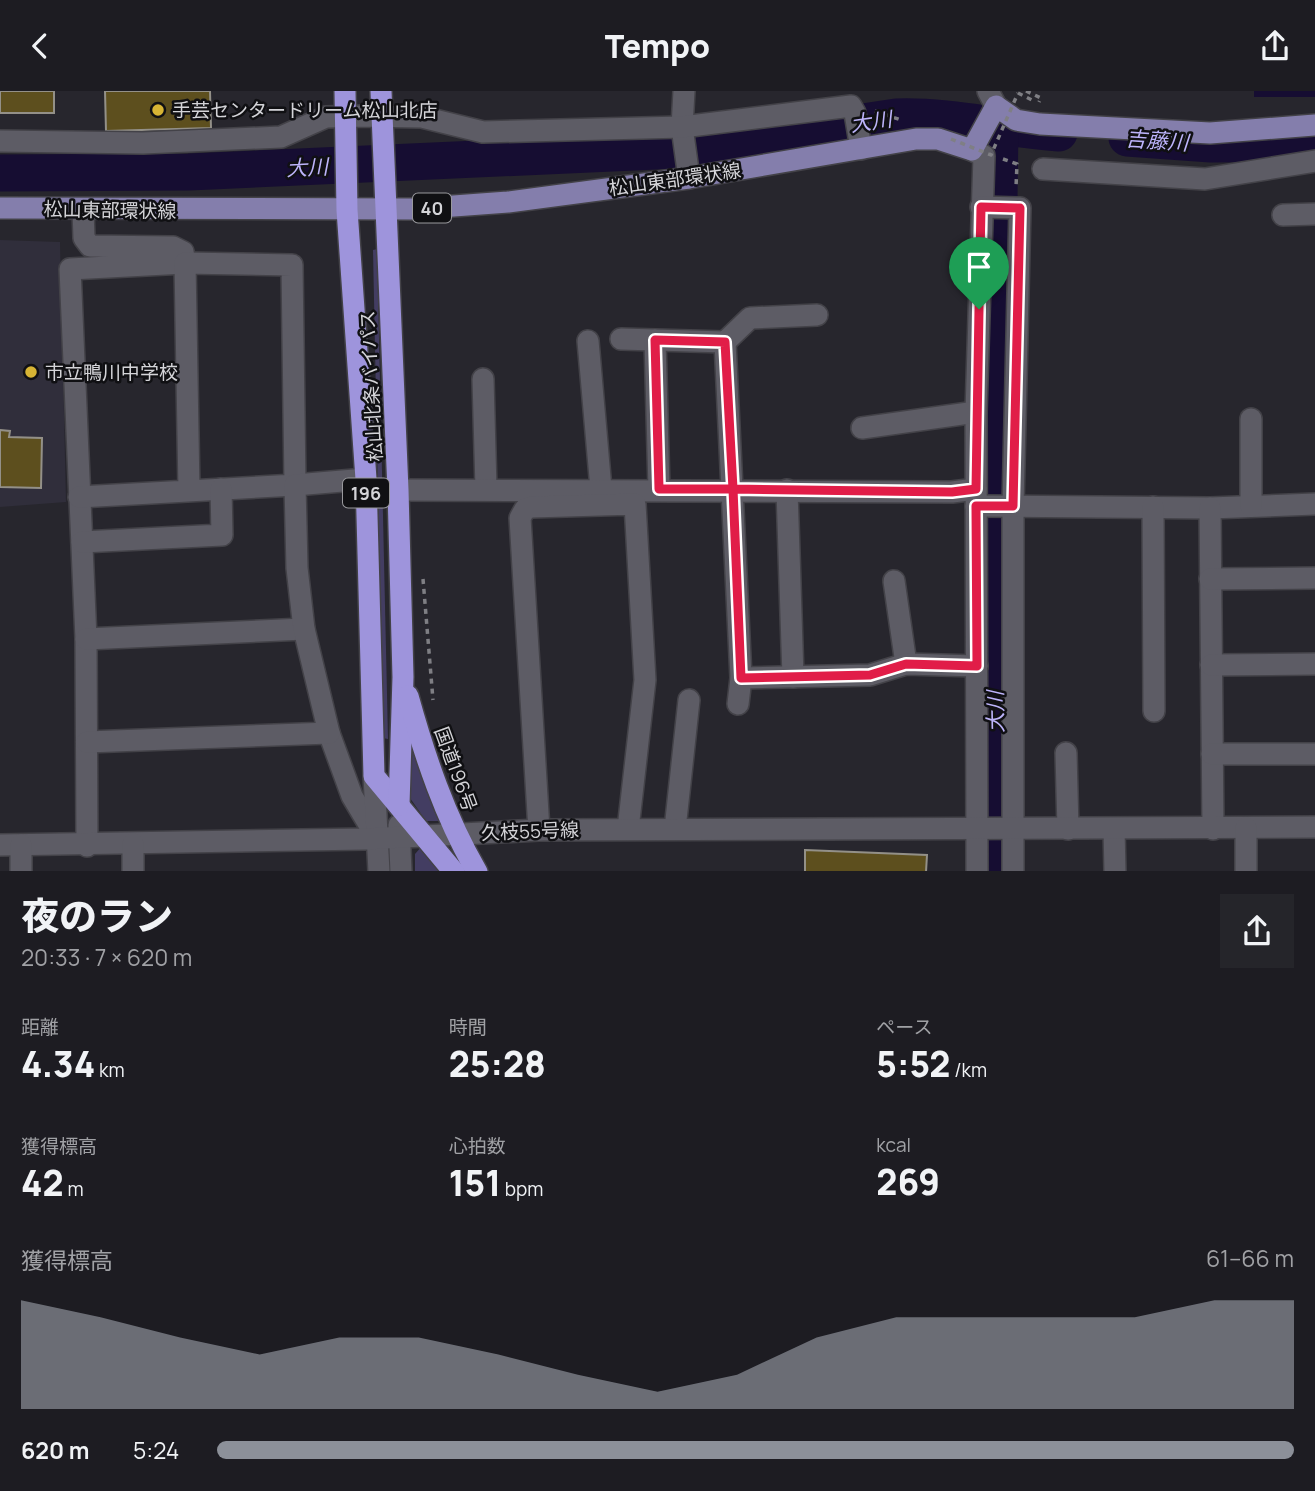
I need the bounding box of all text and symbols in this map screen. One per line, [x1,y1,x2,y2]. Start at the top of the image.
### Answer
text: Tempo [605,24,710,68]
icon: back [21,27,59,65]
icon: share [1256,27,1294,65]
place label: 手芸センタードリーム松山北店 [172,97,437,123]
marker: 手芸センタードリーム松山北店 [150,102,166,118]
water label: 大川 [848,104,896,138]
water label: 吉藤川 [1125,124,1191,156]
water label: 大川 [285,152,331,182]
street label: 松山東部環状線 [607,157,743,201]
road number: 40 [413,194,451,223]
street label: 松山東部環状線 [43,196,177,224]
pin [949,237,1009,309]
icon: arrive [960,248,998,286]
street label: 松山北条バイパス [354,310,388,462]
place label: 市立鴨川中学校 [45,359,178,385]
marker: 市立鴨川中学校 [23,364,39,380]
road number: 196 [343,479,389,507]
water label: 大川 [981,689,1009,733]
street label: 国道196号 [429,723,483,815]
street label: 久枝55号線 [481,816,579,846]
text: 夜のラン [21,889,173,941]
button: share [1220,894,1294,968]
text: 20:33 · 7 × 620 m [21,941,192,973]
text: 距離 [21,1014,59,1040]
text: 時間 [449,1014,487,1040]
text: ペース [876,1014,932,1040]
text: 4.34 [21,1040,95,1088]
text: 25:28 [449,1040,546,1088]
text: 5:52 [876,1040,950,1088]
text: km [95,1057,125,1083]
text: /km [950,1057,987,1083]
text: kcal [876,1132,911,1158]
text: 獲得標高 [21,1133,97,1159]
text: 心拍数 [449,1133,506,1159]
text: 269 [876,1158,940,1206]
text: 42 [21,1159,64,1207]
text: 151 [449,1159,501,1207]
text: m [64,1176,84,1202]
text: bpm [501,1176,543,1202]
text: 61–66 m [1206,1242,1294,1274]
text: 獲得標高 [21,1244,113,1276]
text: 620 m [21,1434,89,1466]
text: 5:24 [133,1434,179,1466]

